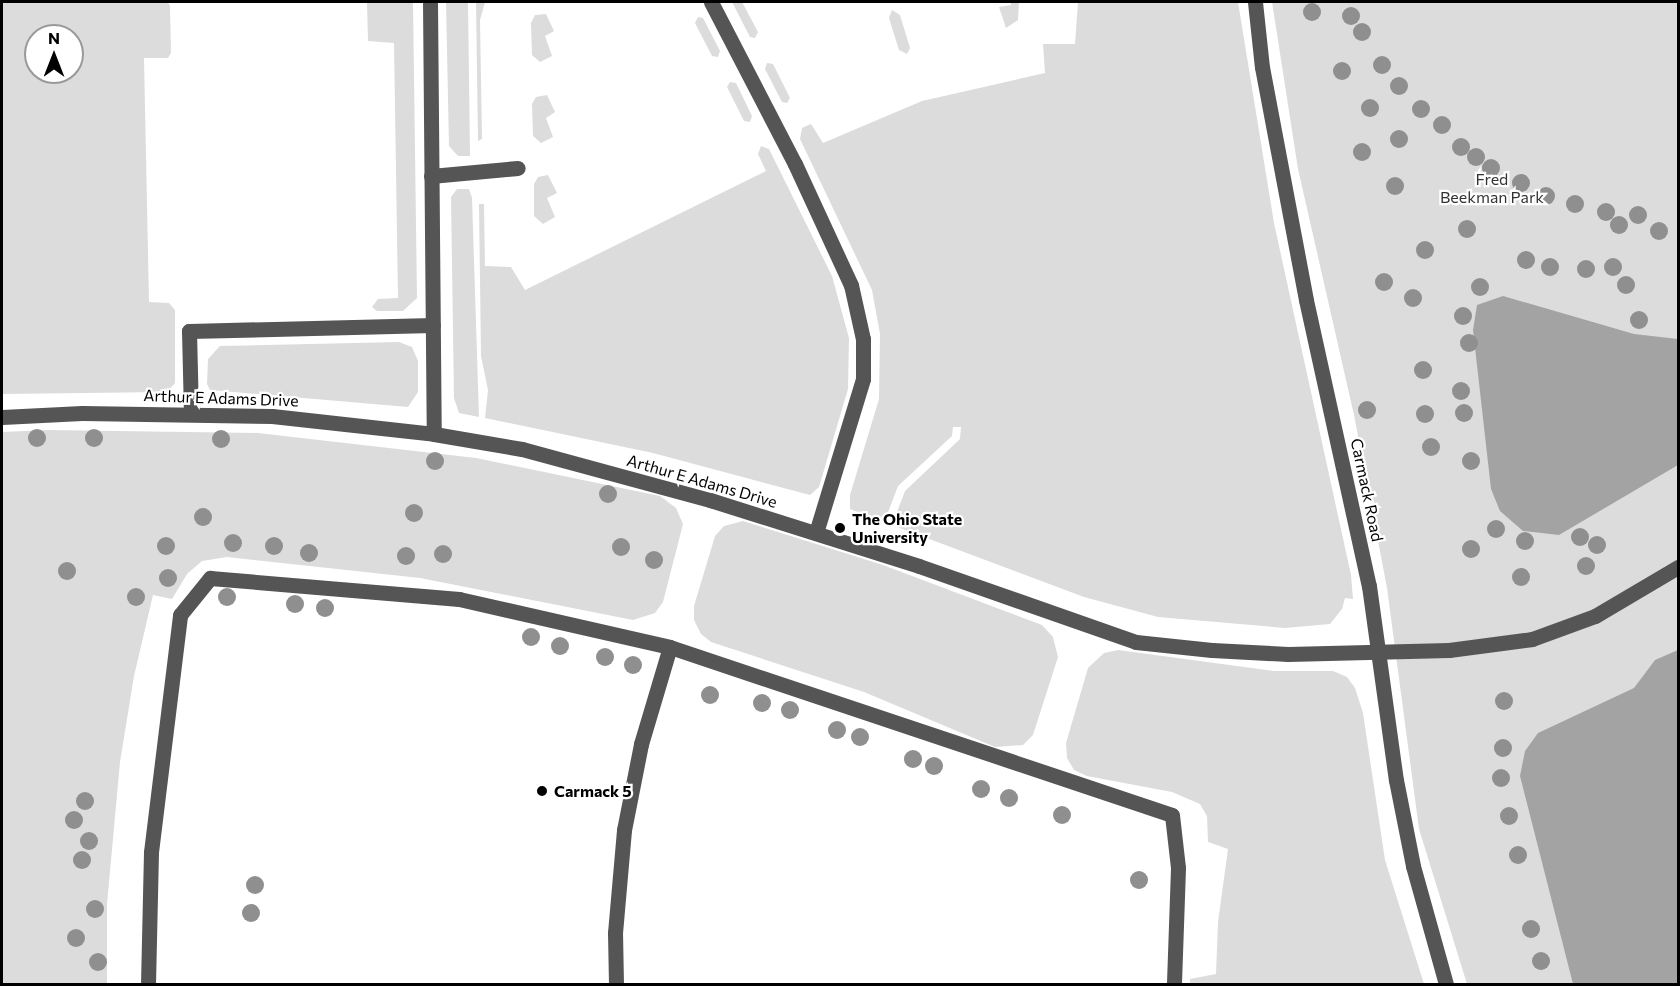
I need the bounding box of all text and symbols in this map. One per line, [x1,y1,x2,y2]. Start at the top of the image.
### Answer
north arrow [24,24,84,84]
text: N [48,28,60,47]
park label: Fred Beekman Park [1440,169,1544,207]
street label: Arthur E Adams Drive [143,386,299,410]
street label: Carmack Road [1347,437,1387,543]
street label: Arthur E Adams Drive [625,450,779,512]
place label: The Ohio State University [852,509,962,547]
marker: The Ohio State University [833,521,847,535]
place label: Carmack 5 [554,781,632,801]
marker: Carmack 5 [535,784,549,798]

